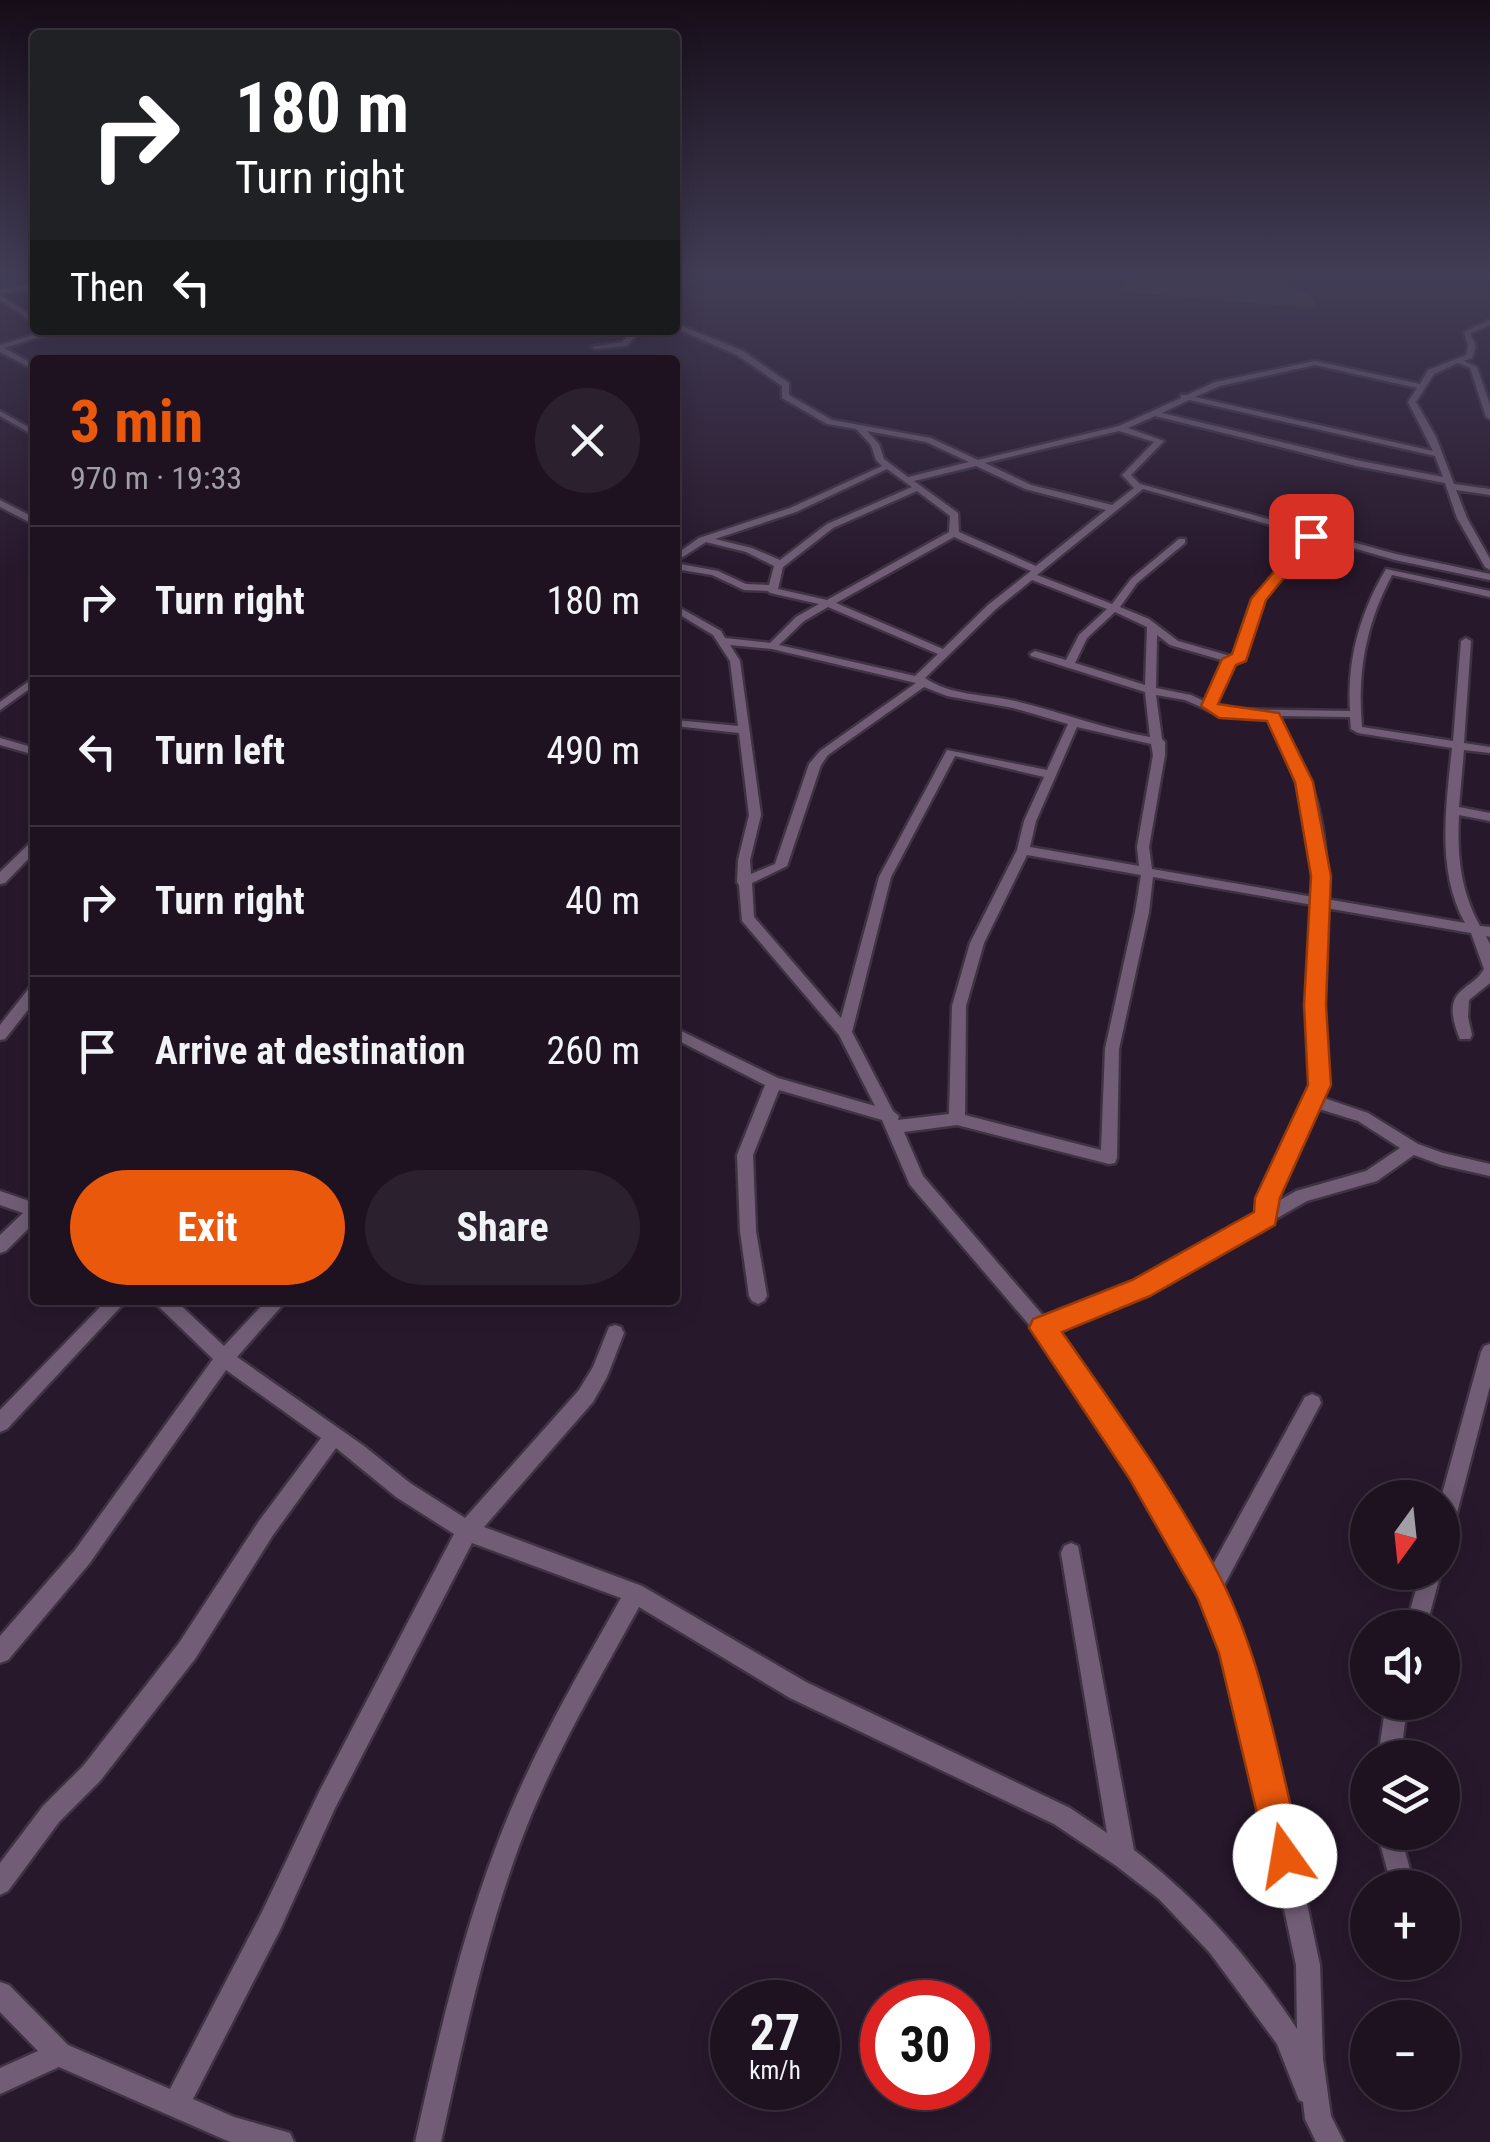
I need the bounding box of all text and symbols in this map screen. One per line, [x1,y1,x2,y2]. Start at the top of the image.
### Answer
text: 180 m [235,67,409,149]
icon: right [70,70,200,200]
text: Turn right [235,151,405,204]
icon: left [164,260,219,315]
text: Then [70,266,144,310]
text: 3 min [70,386,203,457]
button: close [535,388,640,493]
text: 970 m · 19:33 [70,459,242,497]
pin [1269,494,1354,579]
icon: arrive [1284,509,1339,564]
icon: right [70,574,125,629]
text: Turn right [155,579,305,623]
text: 180 m [546,579,640,623]
icon: left [70,724,125,779]
text: Turn left [155,729,285,773]
text: 490 m [546,729,640,773]
icon: right [70,874,125,929]
text: Turn right [155,879,305,923]
text: 40 m [565,879,640,923]
icon: arrive [70,1024,125,1079]
text: Arrive at destination [155,1029,465,1073]
text: 260 m [546,1029,640,1073]
button: Exit [70,1170,345,1285]
button: Share [365,1170,640,1285]
north arrow [1350,1480,1460,1590]
map controls [1350,1480,1460,2110]
button: sound [1350,1610,1460,1720]
button: layers [1350,1740,1460,1850]
position arrow [1233,1804,1337,1908]
button: + [1350,1870,1460,1980]
speed limit sign: 30 [860,1980,990,2110]
button: − [1350,2000,1460,2110]
text: 27 [750,2004,800,2062]
text: km/h [749,2056,801,2085]

